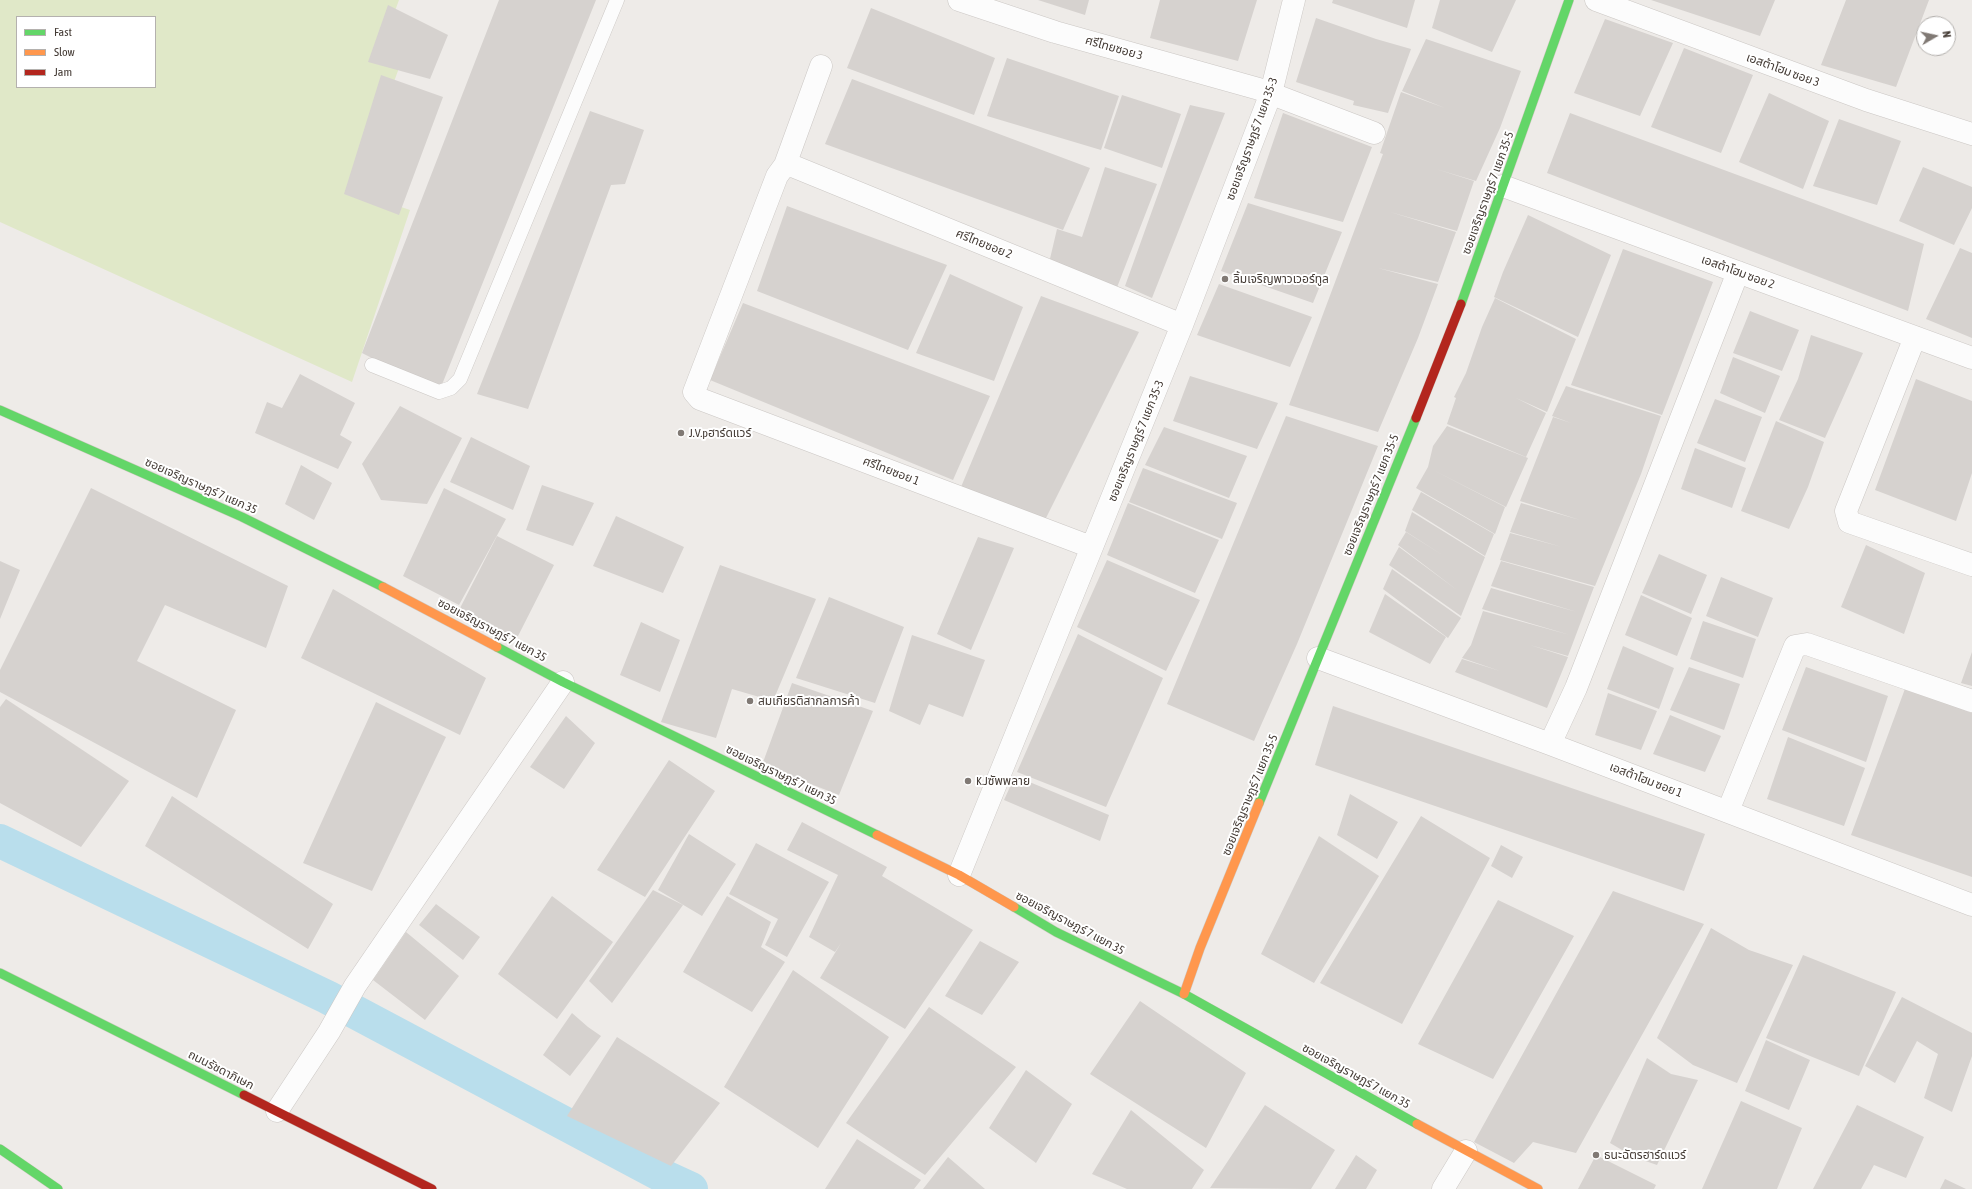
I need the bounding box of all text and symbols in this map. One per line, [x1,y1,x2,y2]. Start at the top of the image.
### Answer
legend [16,16,156,88]
north arrow [1916,16,1956,56]
text: Fast [54,25,72,39]
text: N [1940,30,1953,38]
street label: ศรีไทยซอย 3 [1083,33,1145,63]
text: Slow [54,45,75,59]
street label: เอสต้าโฮม ซอย 3 [1744,50,1822,90]
text: Jam [54,65,72,79]
street label: ซอยเจริญราษฎร์ 7 แยก 35-3 [1223,76,1281,202]
street label: ซอยเจริญราษฎร์ 7 แยก 35-5 [1459,130,1517,256]
street label: ศรีไทยซอย 2 [954,226,1014,262]
street label: เอสต้าโฮม ซอย 2 [1699,252,1777,292]
place label: ลิ้มเจริญพาวเวอร์ทูล [1233,272,1329,286]
marker: ลิ้มเจริญพาวเวอร์ทูล [1220,274,1230,284]
street label: ซอยเจริญราษฎร์ 7 แยก 35-3 [1105,378,1167,504]
place label: J.V.pฮาร์ดแวร์ [689,426,751,440]
marker: J.V.pฮาร์ดแวร์ [676,428,686,438]
street label: ซอยเจริญราษฎร์ 7 แยก 35-5 [1340,432,1402,558]
street label: ศรีไทยซอย 1 [861,454,921,488]
street label: ซอยเจริญราษฎร์ 7 แยก 35 [143,455,259,517]
street label: ซอยเจริญราษฎร์ 7 แยก 35 [435,595,549,665]
place label: สมเกียรติสากลการค้า [758,694,860,708]
marker: สมเกียรติสากลการค้า [745,696,755,706]
street label: ซอยเจริญราษฎร์ 7 แยก 35-5 [1219,732,1281,858]
street label: ซอยเจริญราษฎร์ 7 แยก 35 [723,742,839,808]
street label: เอสต้าโฮม ซอย 1 [1607,759,1685,801]
place label: K.Jซัพพลาย [976,774,1030,788]
marker: K.Jซัพพลาย [963,776,973,786]
street label: ซอยเจริญราษฎร์ 7 แยก 35 [1013,888,1127,958]
street label: ซอยเจริญราษฎร์ 7 แยก 35 [1300,1040,1412,1112]
street label: ถนนรัชดาภิเษก [186,1047,256,1093]
place label: ธนะฉัตรฮาร์ดแวร์ [1604,1148,1686,1162]
marker: ธนะฉัตรฮาร์ดแวร์ [1591,1150,1601,1160]

